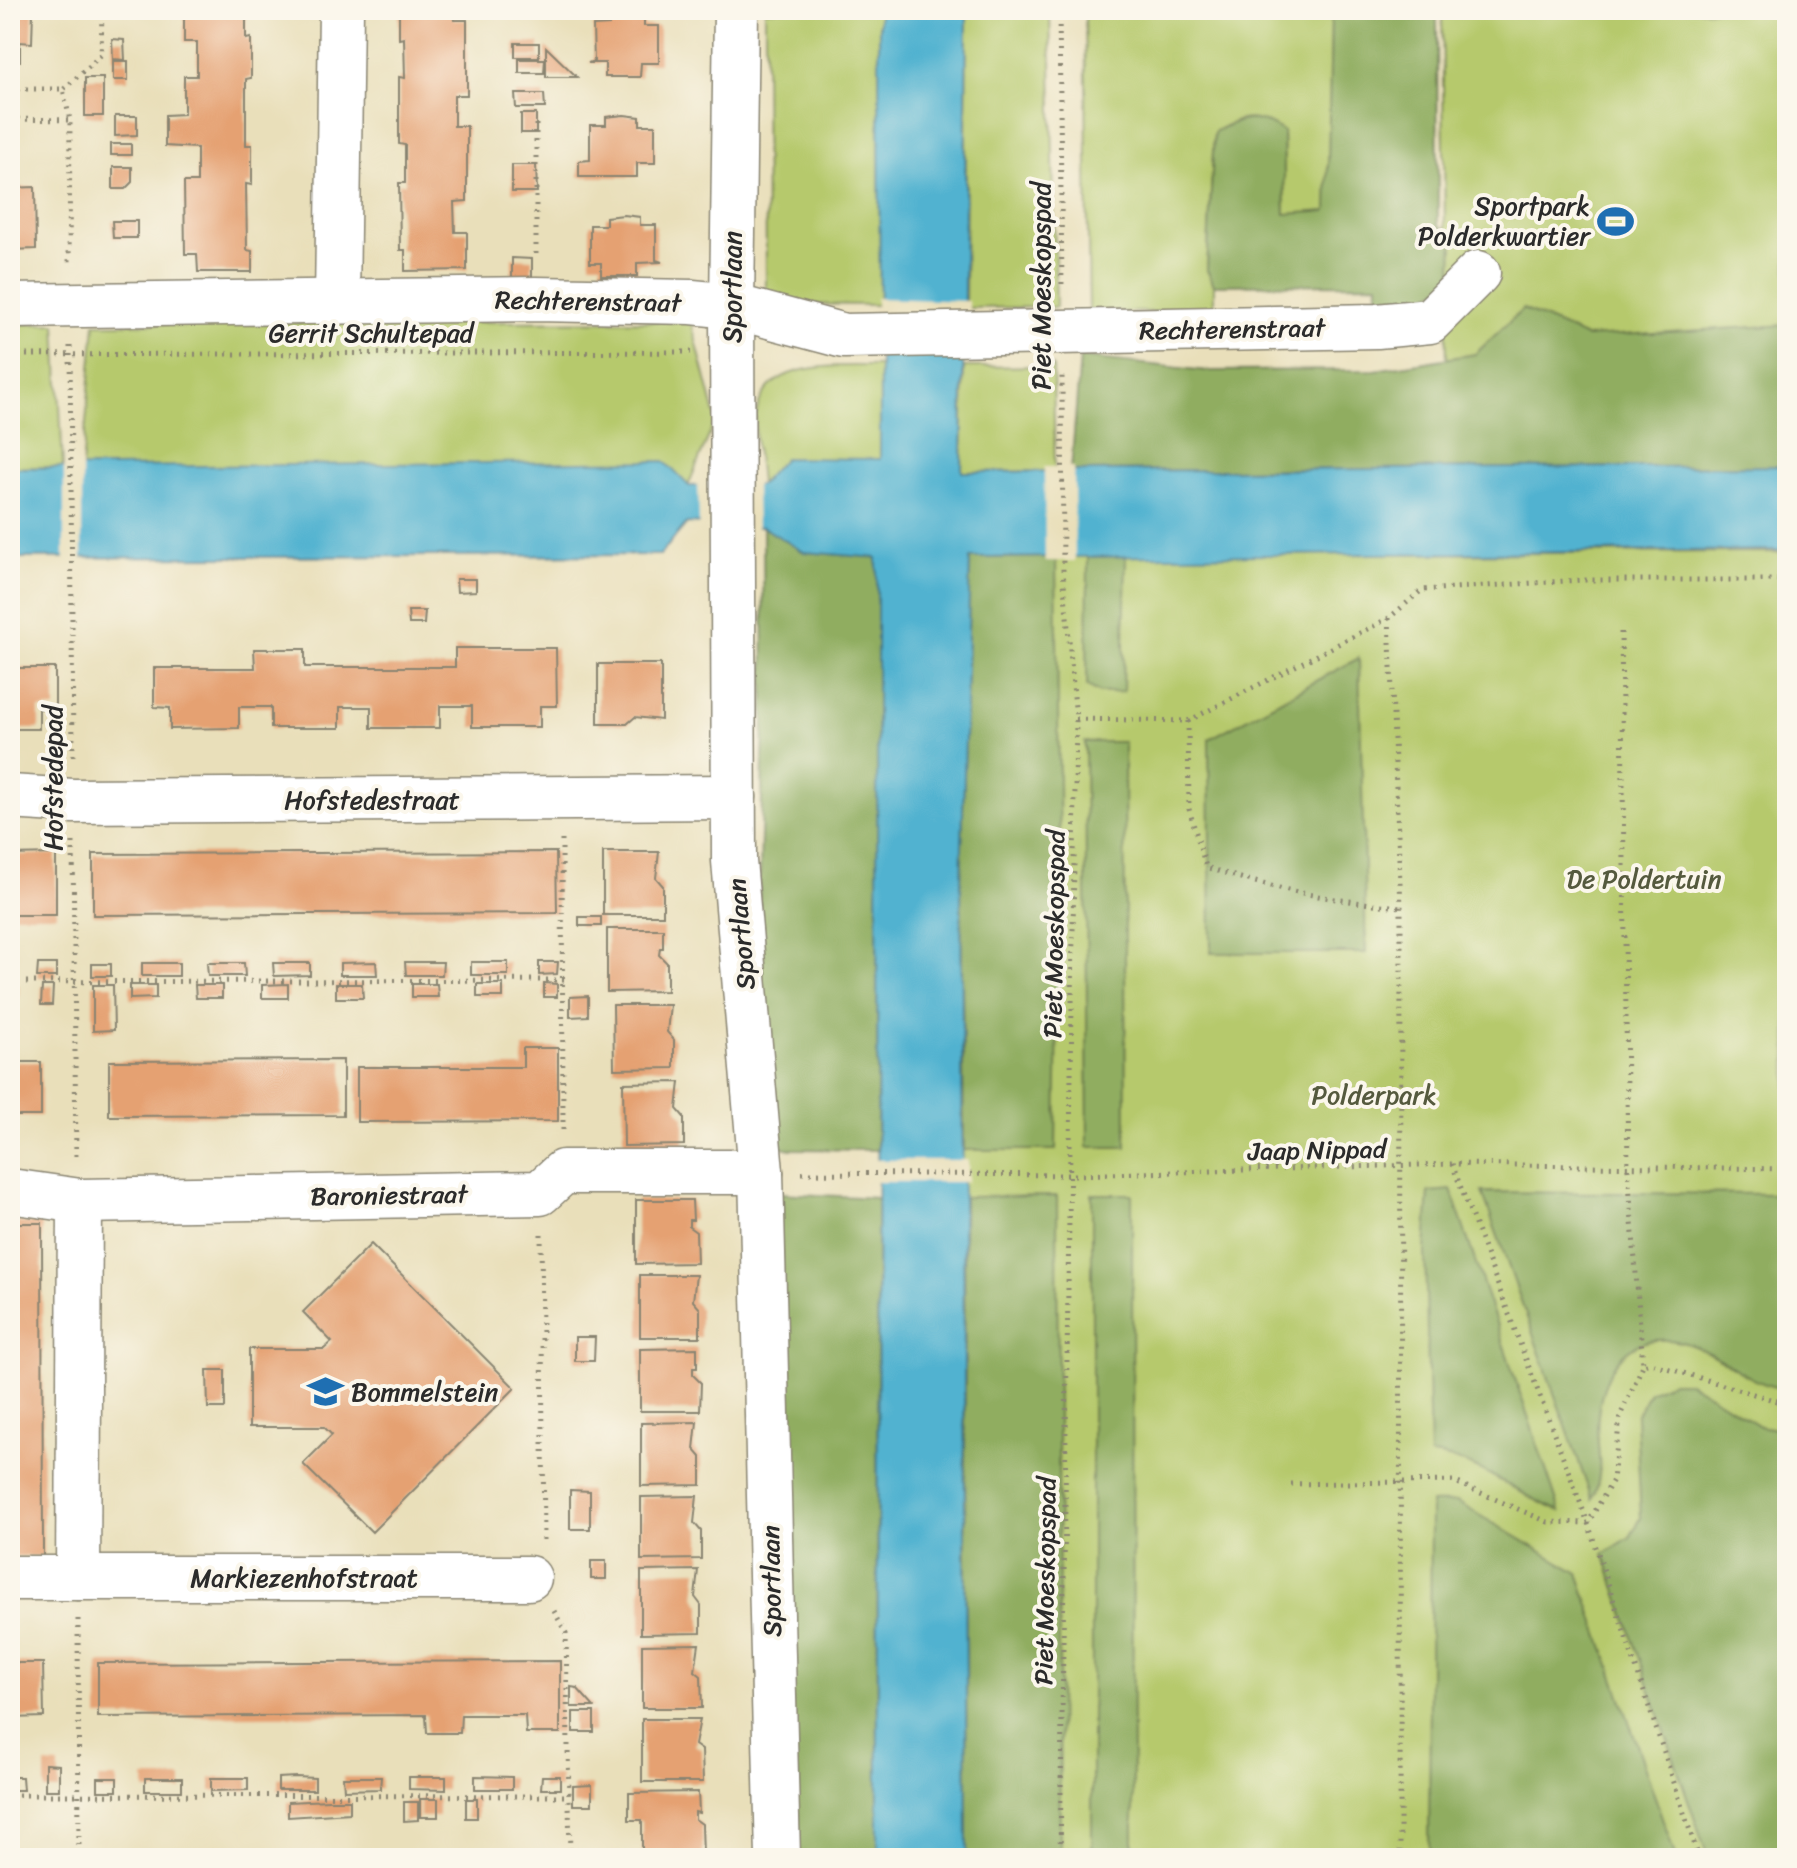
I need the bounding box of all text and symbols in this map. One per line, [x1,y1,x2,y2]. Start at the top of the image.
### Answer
street label: Piet Moeskopspad [1018,180,1064,390]
place label: Sportpark Polderkwartier [1418,183,1591,259]
sports icon: Sportpark Polderkwartier [1597,202,1635,240]
street label: Sportlaan [709,231,755,343]
street label: Rechterenstraat [495,276,683,326]
street label: Rechterenstraat [1139,304,1327,354]
street label: Gerrit Schultepad [269,310,476,356]
street label: Hofstedepad [30,703,76,851]
street label: Hofstedestraat [284,777,460,823]
street label: Piet Moeskopspad [1029,827,1079,1038]
park label: De Poldertuin [1567,856,1721,902]
street label: Sportlaan [713,876,769,992]
park label: Polderpark [1311,1072,1437,1118]
street label: Jaap Nippad [1246,1126,1389,1174]
street label: Baroniestraat [310,1171,469,1219]
place label: Bommelstein [351,1369,498,1415]
school or university icon: Bommelstein [306,1373,344,1411]
street label: Piet Moeskopspad [1020,1474,1070,1685]
street label: Sportlaan [747,1525,795,1637]
street label: Markiezenhofstraat [190,1555,418,1601]

